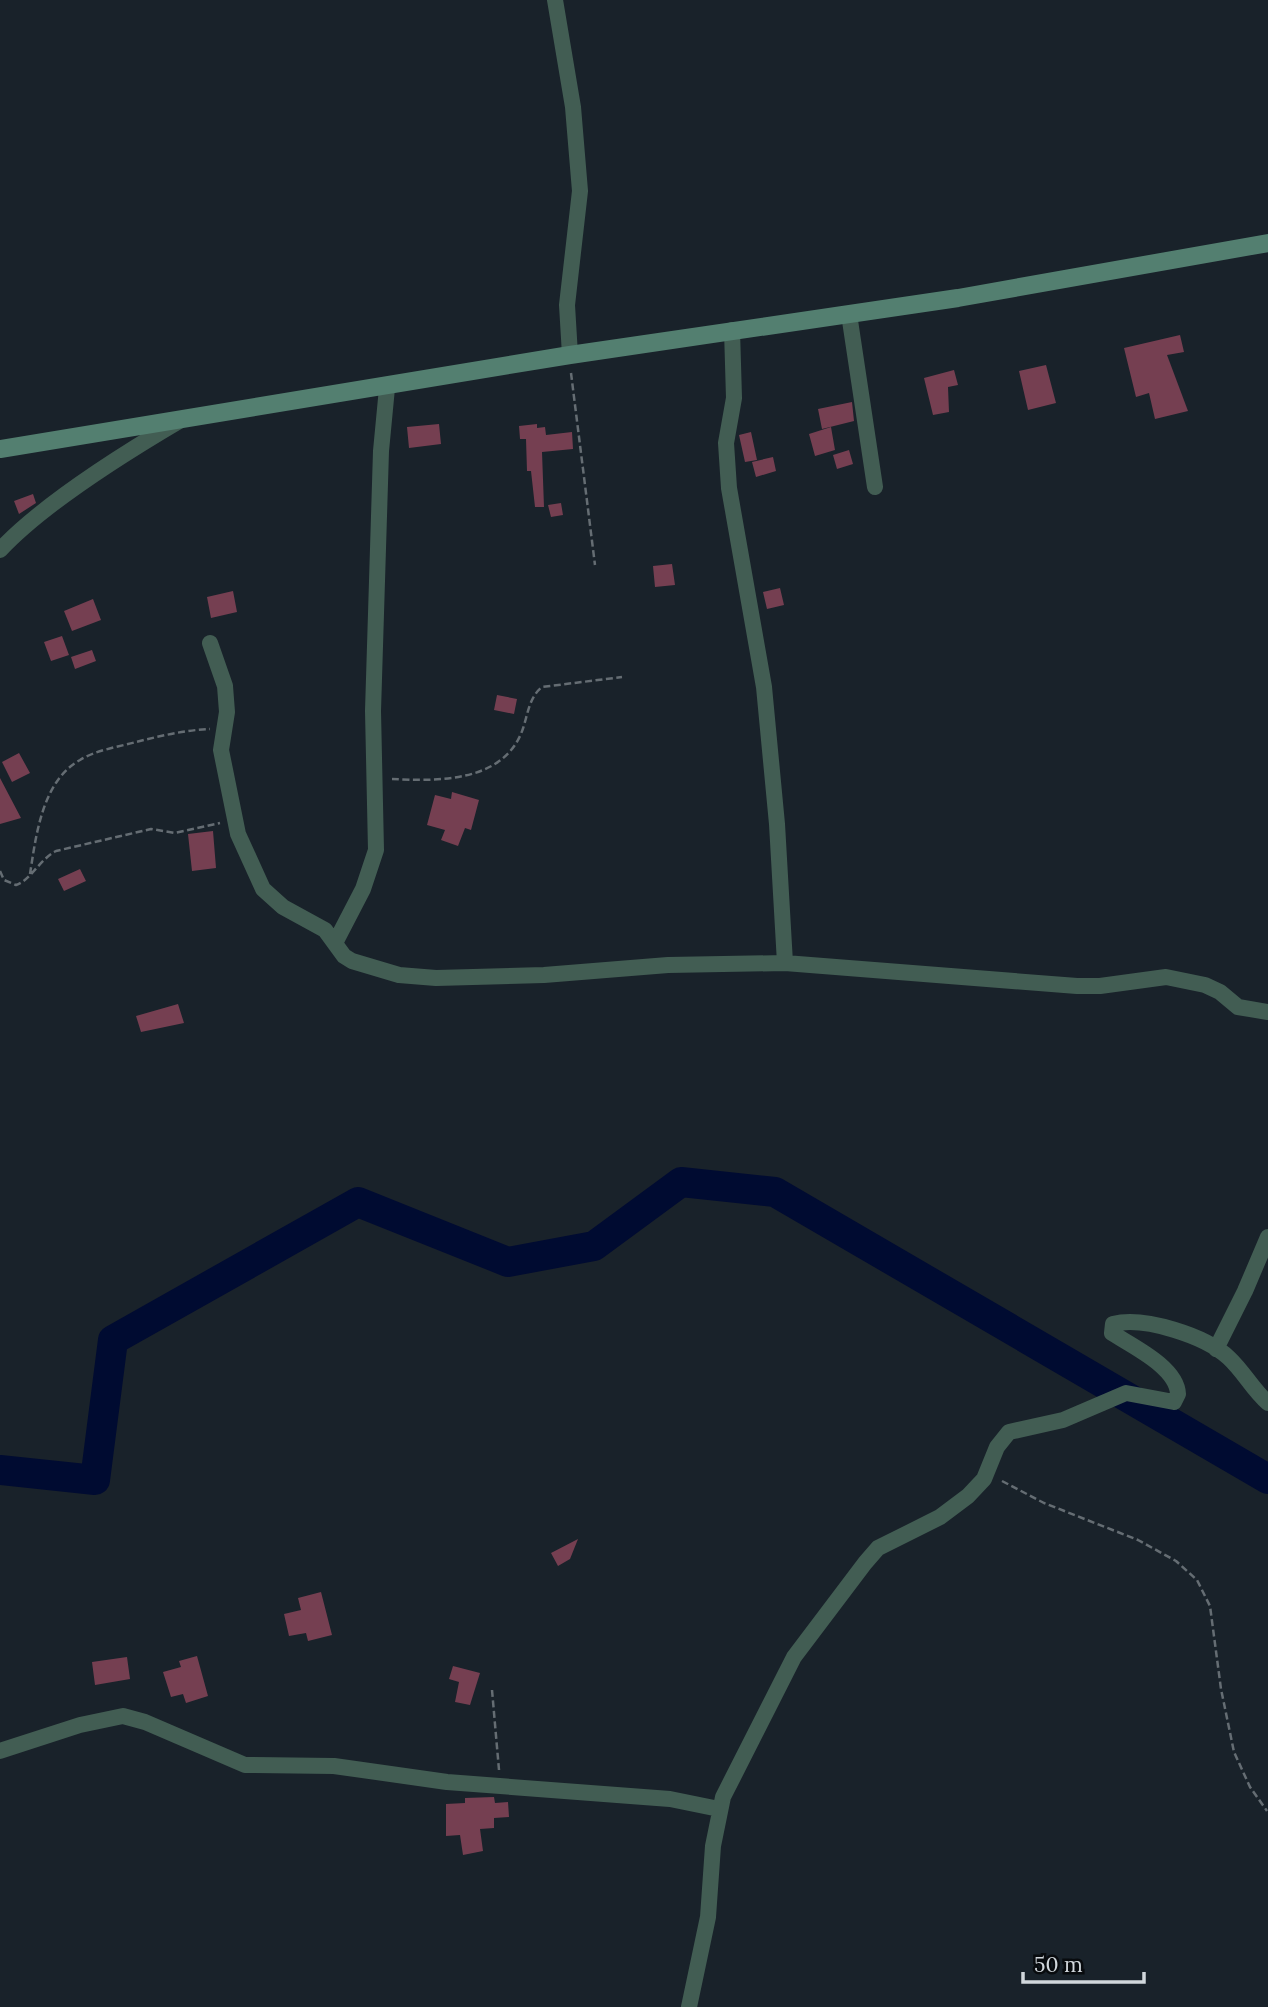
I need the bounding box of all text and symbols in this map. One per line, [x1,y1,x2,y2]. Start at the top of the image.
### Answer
scale bar [1023,1940,1144,1984]
text: 50 m [1034,1951,1083,1978]

